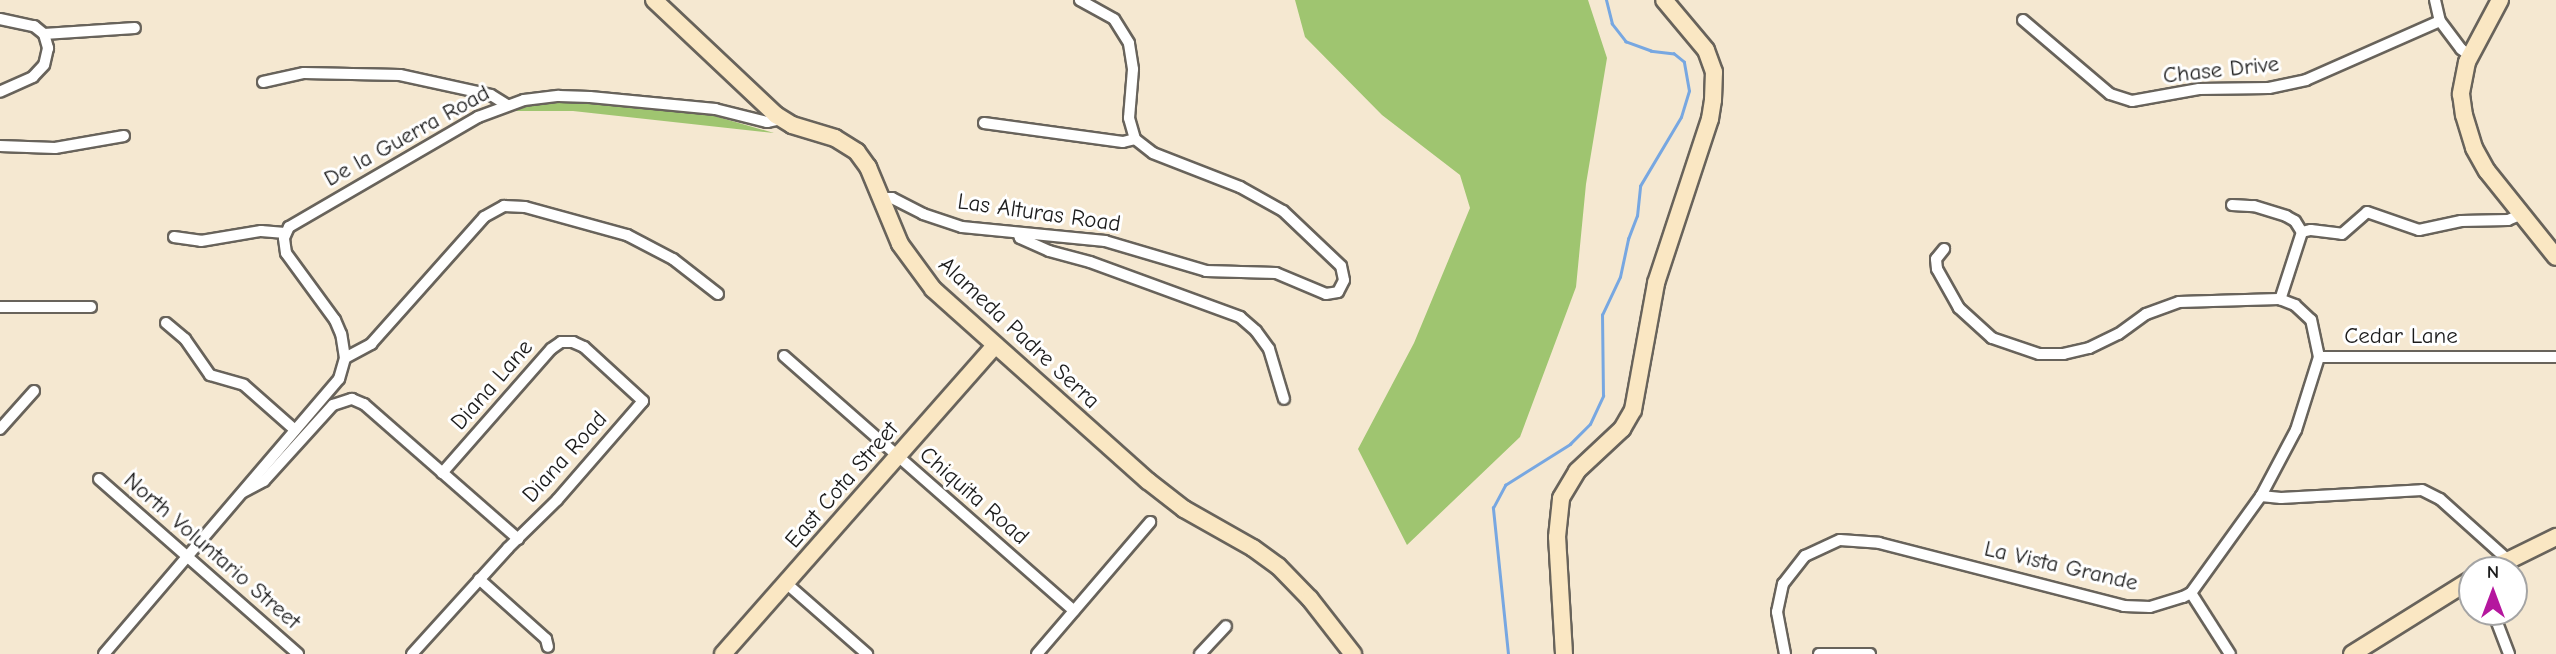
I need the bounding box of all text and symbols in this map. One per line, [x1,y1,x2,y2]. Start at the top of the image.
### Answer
street label: Chase Drive [2162,50,2280,90]
street label: De la Guerra Road [319,79,495,193]
street label: Las Alturas Road [956,188,1122,238]
street label: Alameda Padre Serra [933,251,1105,415]
street label: Cedar Lane [2344,322,2458,350]
street label: Diana Lane [445,334,539,436]
street label: Diana Road [517,406,613,508]
street label: East Cota Street [780,416,904,554]
street label: Chiquita Road [914,441,1034,551]
street label: North Voluntario Street [118,467,306,635]
street label: La Vista Grande [1982,535,2140,597]
north arrow [2458,556,2528,626]
text: N [2487,561,2499,583]

